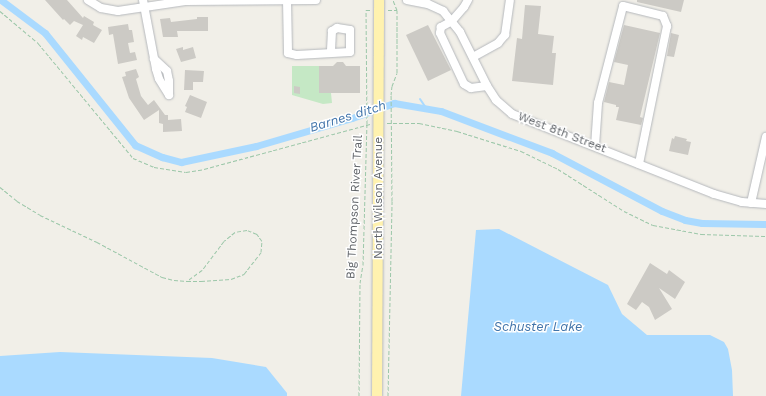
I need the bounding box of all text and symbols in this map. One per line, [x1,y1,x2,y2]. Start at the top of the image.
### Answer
water label: Barnes ditch [308,98,388,136]
street label: West 8th Street [516,110,608,156]
street label: Big Thompson River Trail [344,134,366,280]
street label: North Wilson Avenue [372,137,386,259]
water label: Schuster Lake [493,319,583,335]

